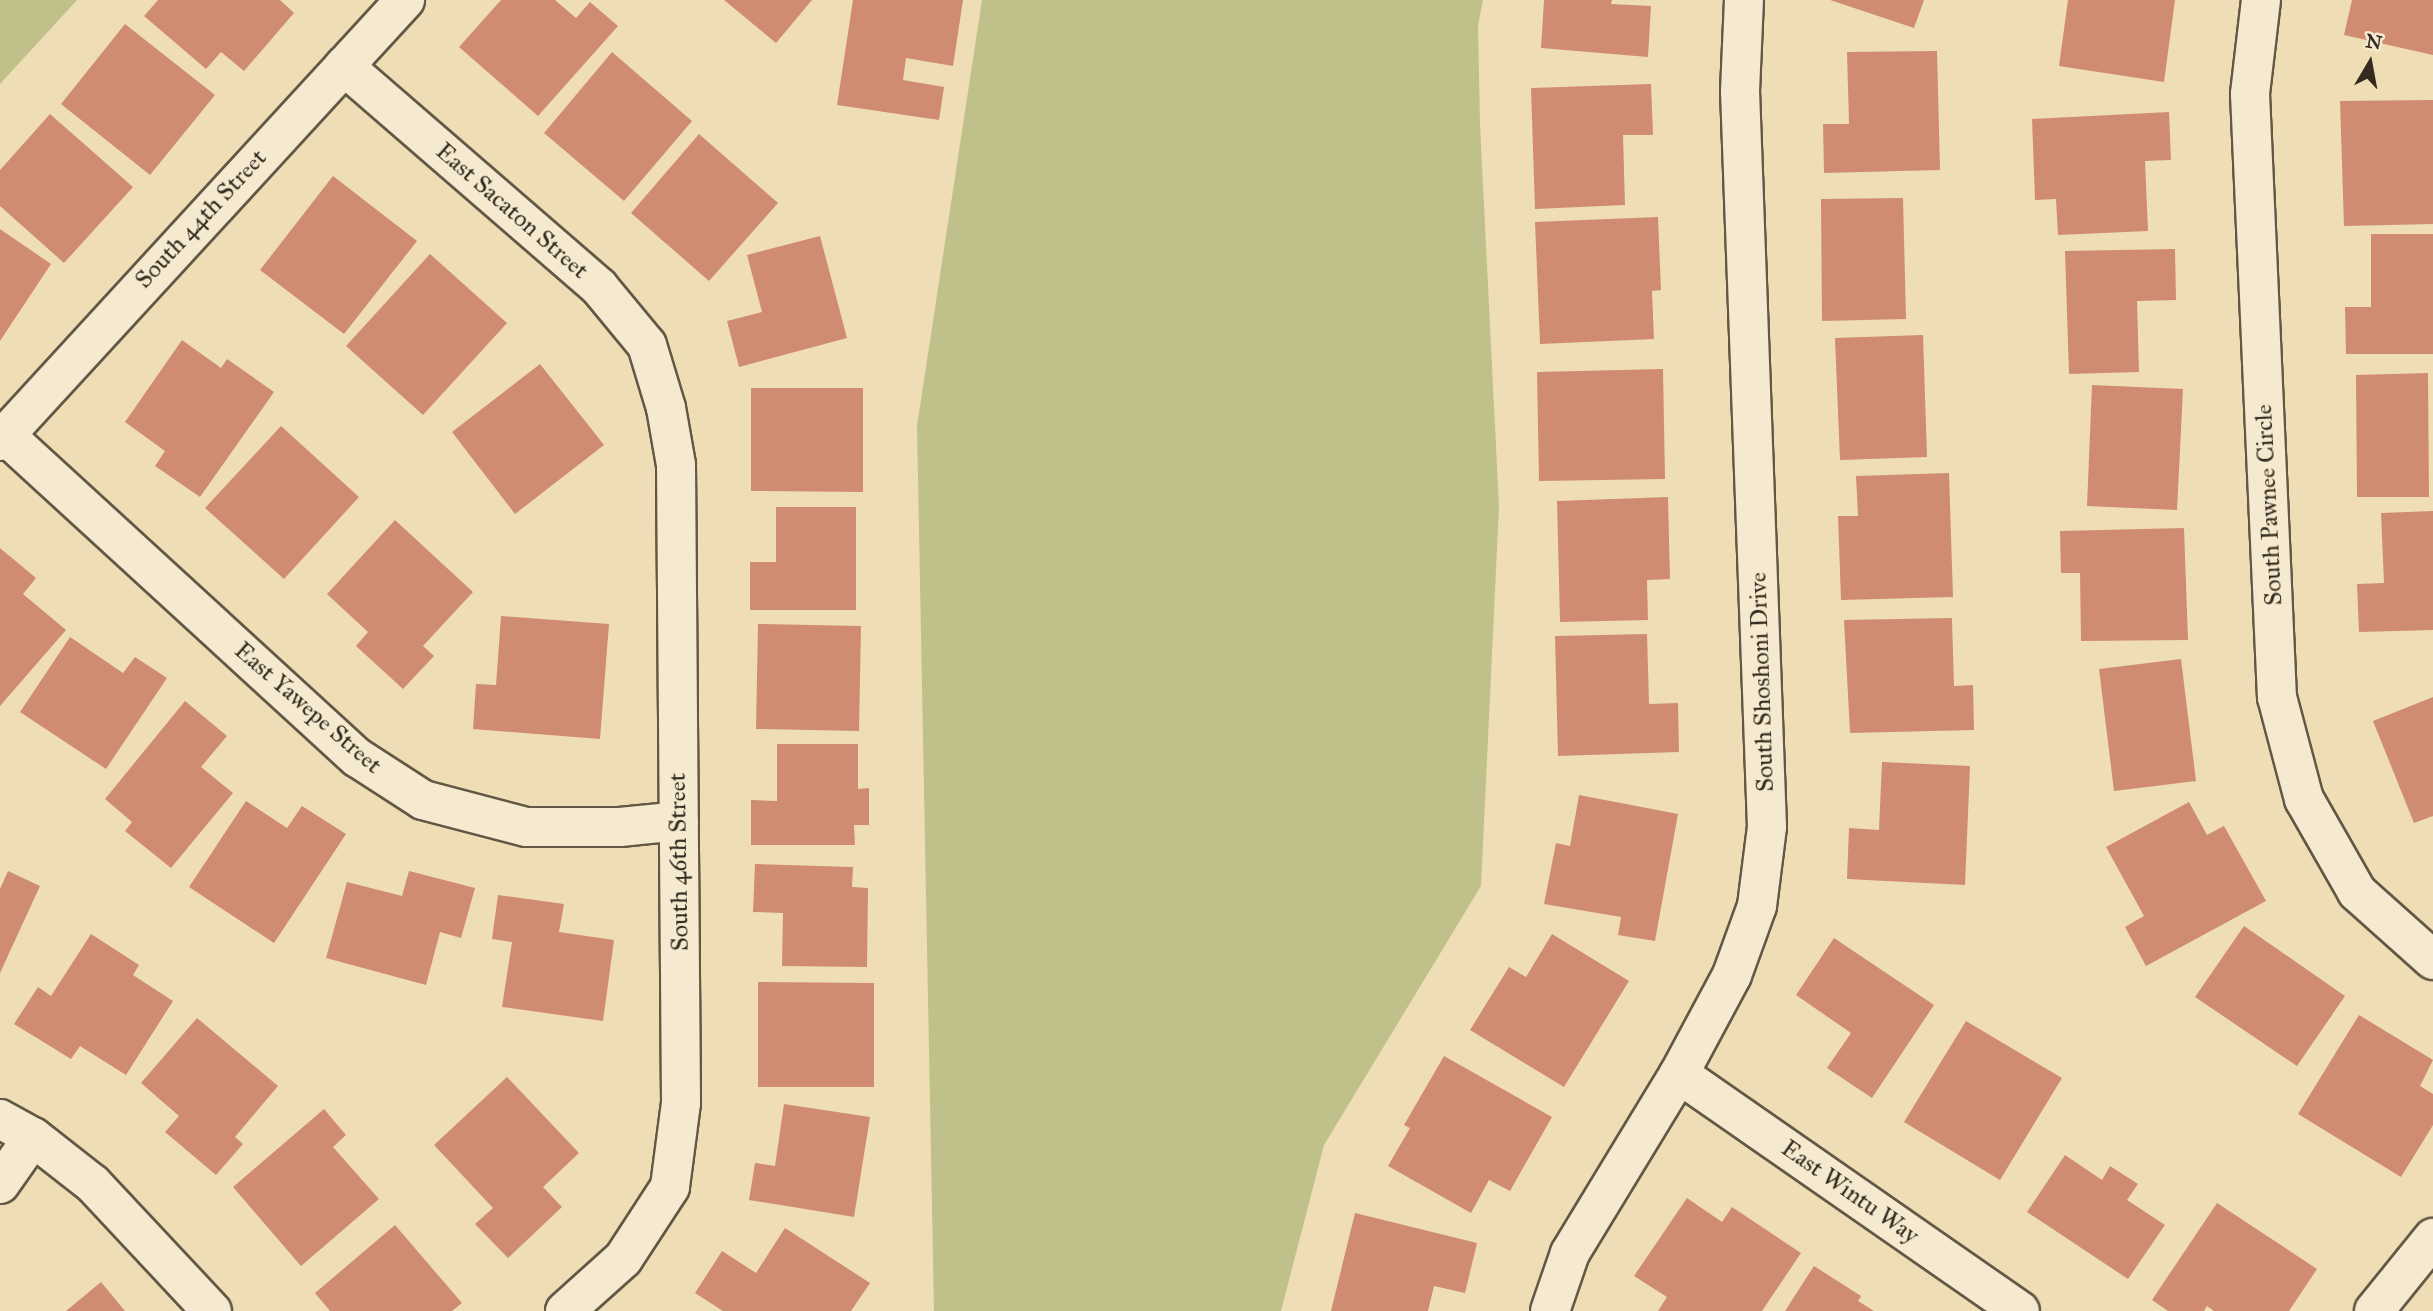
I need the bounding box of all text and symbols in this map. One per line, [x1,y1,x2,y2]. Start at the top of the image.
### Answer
north arrow [2335,28,2405,98]
text: N [2364,29,2384,55]
street label: East Sacaton Street [430,137,594,285]
street label: South 44th Street [129,144,273,294]
street label: South Pawnee Circle [2249,404,2289,606]
street label: South Shoshoni Drive [1744,572,1780,792]
street label: East Yawepe Street [228,636,388,780]
street label: South 46th Street [663,773,695,951]
street label: East Wintu Way [1776,1134,1924,1250]

